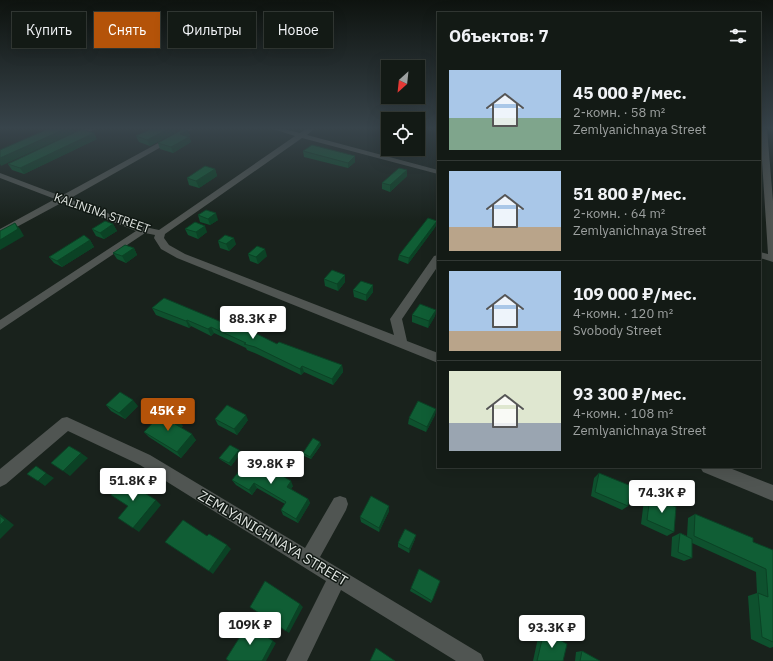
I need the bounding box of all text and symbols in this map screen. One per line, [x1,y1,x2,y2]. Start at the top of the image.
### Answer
chip: Купить [12,12,86,48]
chip: Снять [94,12,160,48]
chip: Фильтры [168,12,256,48]
chip: Новое [264,12,333,48]
text: Объектов: 7 [449,25,549,47]
icon: filters [727,25,749,47]
north arrow [381,60,425,104]
map controls [381,60,425,156]
text: 45 000 ₽/мес. [573,82,687,104]
icon: home [481,86,529,134]
text: 2-комн. · 58 m² [573,104,665,121]
button: locate [381,112,425,156]
text: Zemlyanichnaya Street [573,121,706,138]
text: 51 800 ₽/мес. [573,183,687,205]
icon: home [481,187,529,235]
street label: KALININA STREET [52,189,152,236]
text: 2-комн. · 64 m² [573,205,665,222]
text: Zemlyanichnaya Street [573,222,706,239]
text: 109 000 ₽/мес. [573,283,697,305]
icon: home [481,287,529,335]
text: 4-комн. · 120 m² [573,305,673,322]
pin: 88.3K ₽ [216,306,290,340]
text: 88.3K ₽ [229,310,277,327]
text: Svobody Street [573,322,662,339]
text: 93 300 ₽/мес. [573,383,687,405]
icon: home [481,387,529,435]
pin: 45K ₽ [140,398,196,432]
text: 45K ₽ [150,402,186,419]
text: 4-комн. · 108 m² [573,405,673,422]
text: Zemlyanichnaya Street [573,422,706,439]
pin: 39.8K ₽ [234,451,308,485]
text: 39.8K ₽ [247,455,295,472]
pin: 51.8K ₽ [96,468,170,502]
text: 51.8K ₽ [109,472,157,489]
pin: 74.3K ₽ [625,480,699,514]
text: 74.3K ₽ [638,484,686,501]
street label: ZEMLYANICHNAYA STREET [195,486,351,590]
pin: 109K ₽ [217,612,283,646]
pin: 93.3K ₽ [515,615,589,649]
text: 109K ₽ [228,616,272,633]
text: 93.3K ₽ [528,619,576,636]

